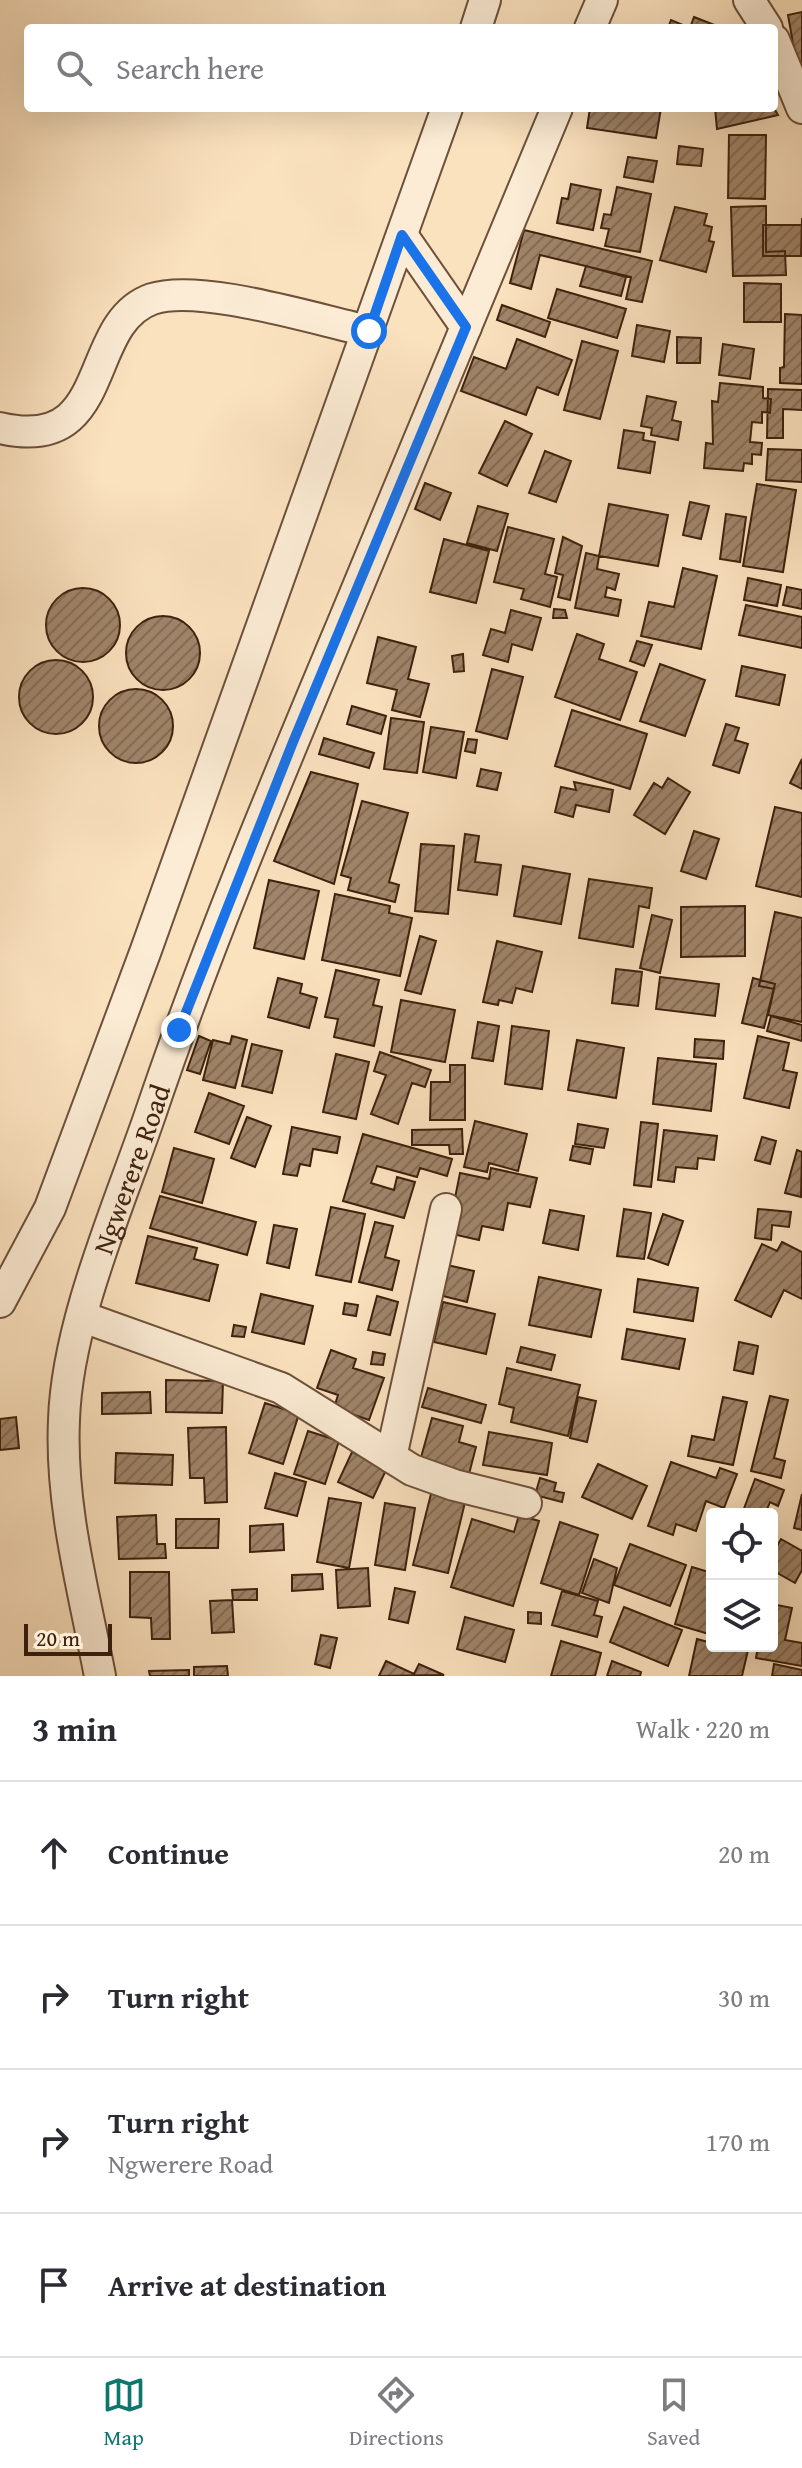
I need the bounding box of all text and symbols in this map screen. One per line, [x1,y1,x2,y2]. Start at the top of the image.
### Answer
search box [24,24,778,112]
icon: search [52,46,96,90]
text: Search here [116,46,264,90]
route start [351,313,387,349]
route end [161,1012,197,1048]
street label: Ngwerere Road [81,1078,180,1259]
map controls [706,1508,778,1652]
button: locate [706,1508,778,1580]
button: layers [706,1580,778,1652]
scale bar [24,1620,112,1656]
text: 20 m [36,1622,80,1654]
text: 3 min [32,1704,117,1753]
text: Walk · 220 m [636,1709,770,1748]
icon: ahead [32,1831,76,1875]
text: Continue [108,1831,229,1875]
text: 20 m [718,1834,770,1873]
icon: right [32,1975,76,2019]
text: Turn right [108,1975,249,2019]
text: 30 m [718,1978,770,2017]
text: Turn right [108,2100,249,2144]
icon: right [32,2119,76,2163]
text: 170 m [705,2122,770,2161]
text: Ngwerere Road [108,2144,273,2183]
icon: arrive [32,2263,76,2307]
text: Arrive at destination [108,2263,386,2307]
tab: Map [102,2373,146,2453]
tab: Directions [349,2373,444,2453]
tab: Saved [647,2373,700,2453]

